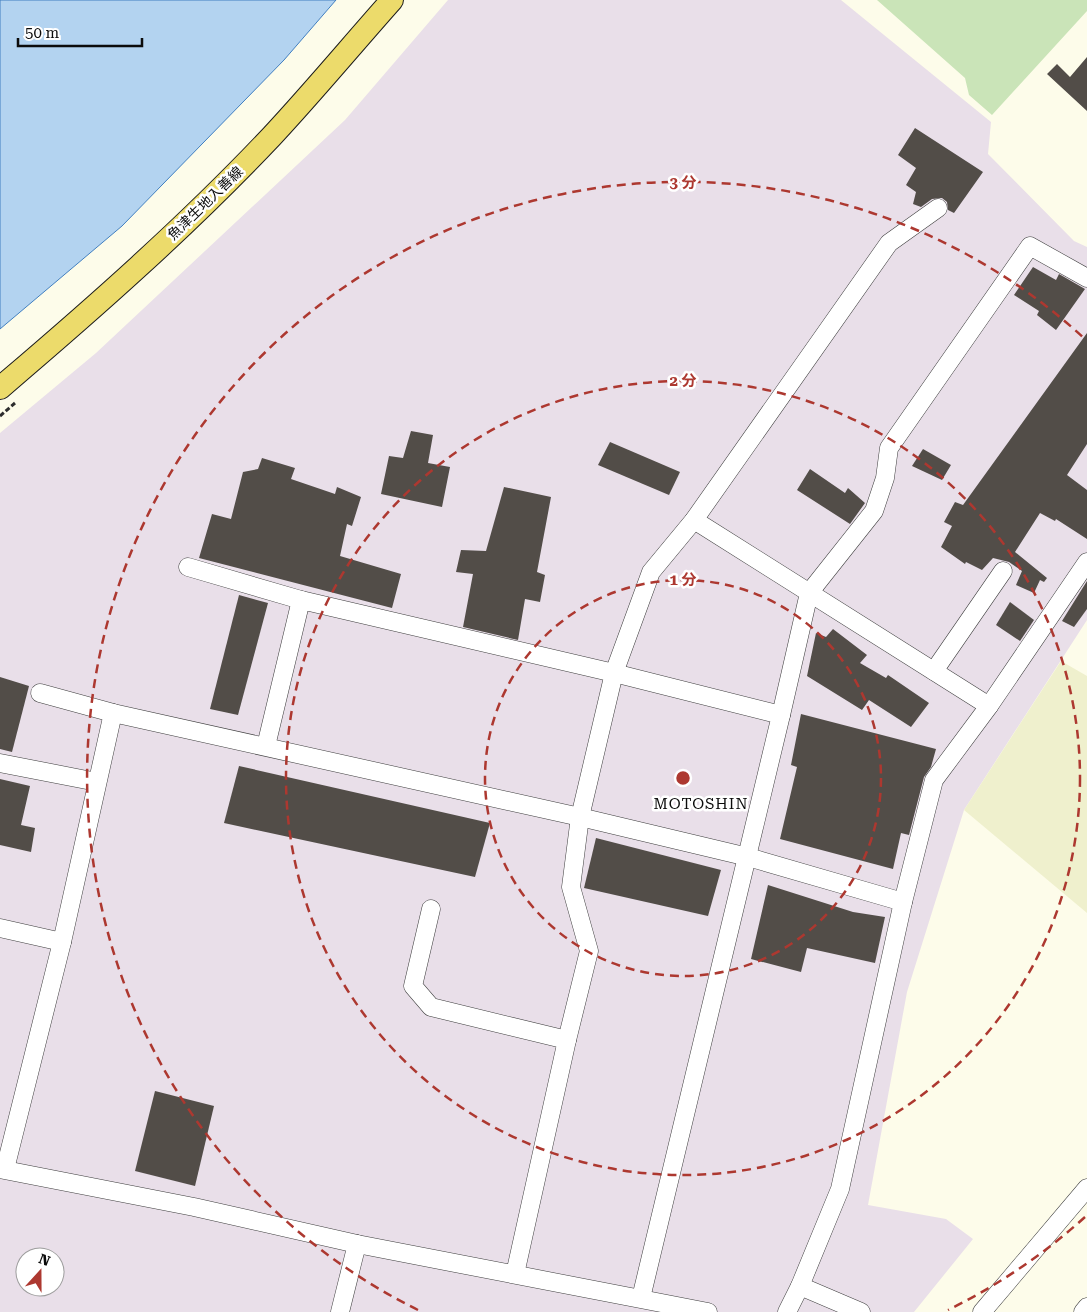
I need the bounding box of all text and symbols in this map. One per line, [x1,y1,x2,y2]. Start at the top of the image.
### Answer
scale bar [18,15,141,47]
text: 50 m [25,24,60,42]
street label: 魚津生地入善線 [164,163,246,243]
text: 3 分 [669,174,697,192]
text: 2 分 [669,372,697,390]
text: 1 分 [669,571,697,589]
centre of rings [674,769,692,787]
district label: MOTOSHIN [654,795,748,813]
north arrow [15,1247,65,1297]
text: N [37,1250,53,1269]

